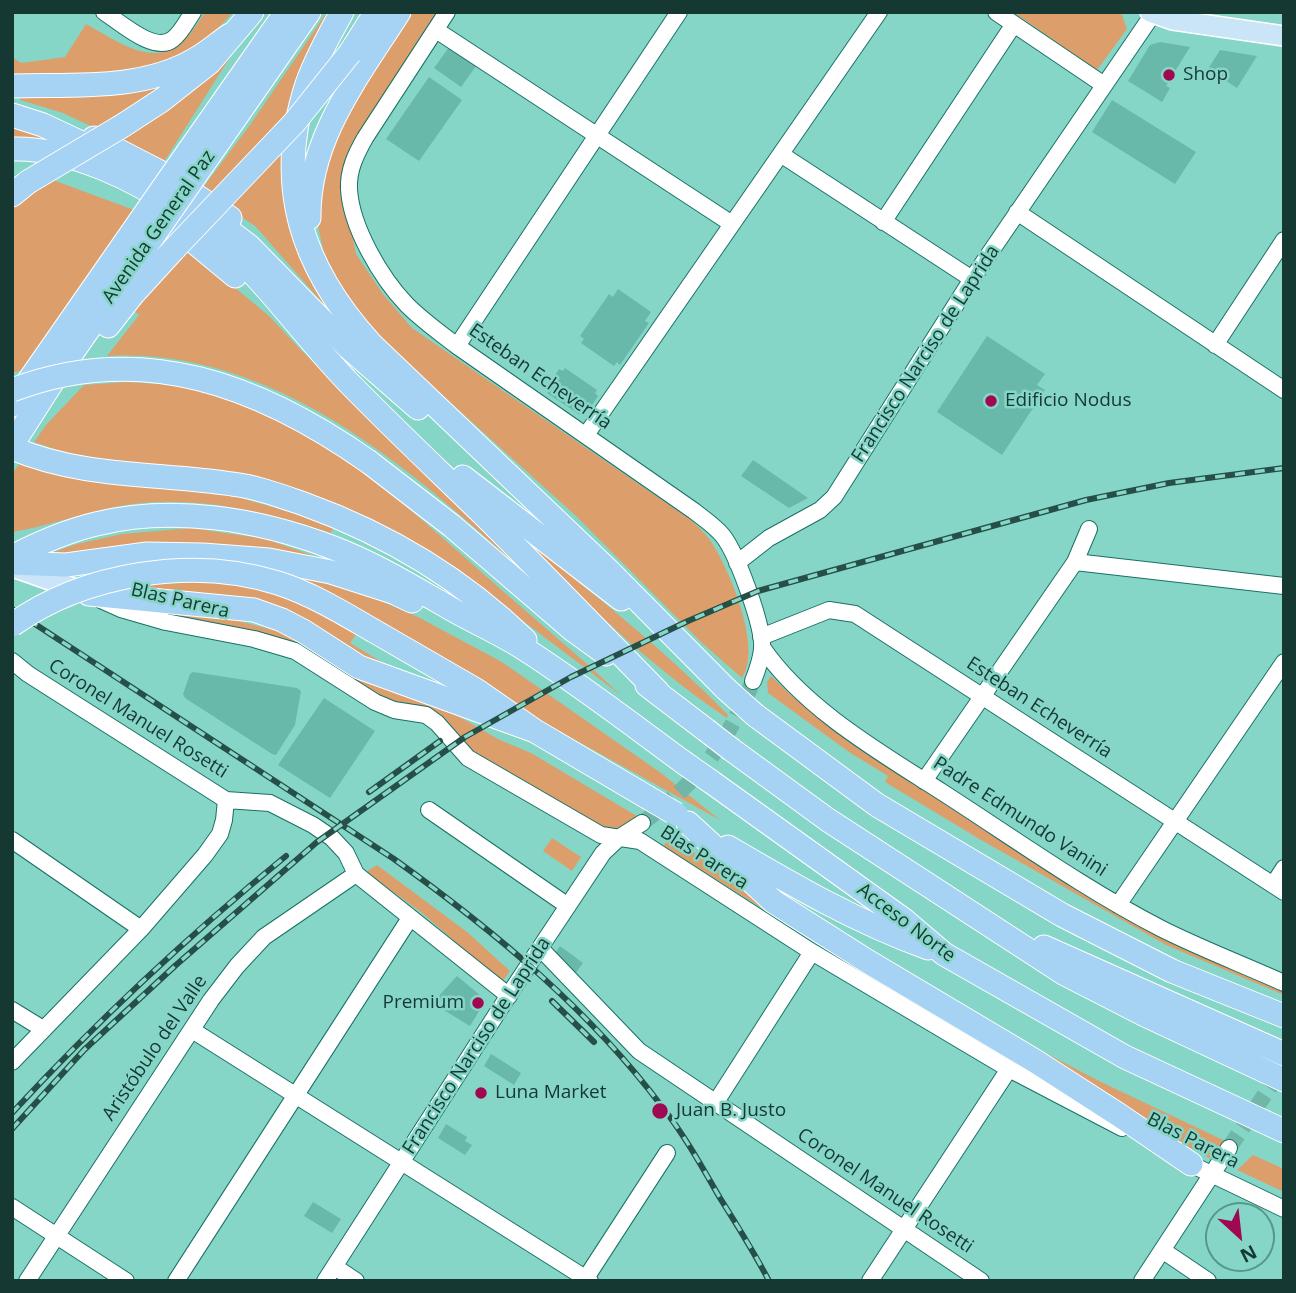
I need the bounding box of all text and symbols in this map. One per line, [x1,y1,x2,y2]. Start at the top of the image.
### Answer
place label: Shop [1183,64,1228,86]
marker: Shop [1161,67,1177,83]
street label: Avenida General Paz [98,146,220,308]
street label: Francisco Narciso de Laprida [847,241,1005,467]
street label: Esteban Echeverría [464,319,616,435]
place label: Edificio Nodus [1005,390,1131,412]
marker: Edificio Nodus [983,393,999,409]
street label: Blas Parera [129,579,231,623]
street label: Esteban Echeverría [962,652,1116,764]
street label: Coronel Manuel Rosetti [44,654,232,784]
street label: Padre Edmundo Vanini [929,752,1111,882]
street label: Blas Parera [656,821,752,895]
street label: Acceso Norte [852,879,960,967]
street label: Francisco Narciso de Laprida [398,933,556,1159]
street label: Aristóbulo del Valle [98,971,212,1125]
place label: Premium [383,992,464,1014]
marker: Premium [470,995,486,1011]
place label: Luna Market [495,1082,607,1104]
marker: Luna Market [473,1085,489,1101]
place label: Juan B. Justo [676,1100,786,1122]
marker: Juan B. Justo [650,1101,670,1121]
street label: Blas Parera [1143,1108,1243,1174]
street label: Coronel Manuel Rosetti [793,1124,977,1258]
north arrow [1205,1202,1275,1272]
text: N [1236,1239,1261,1269]

